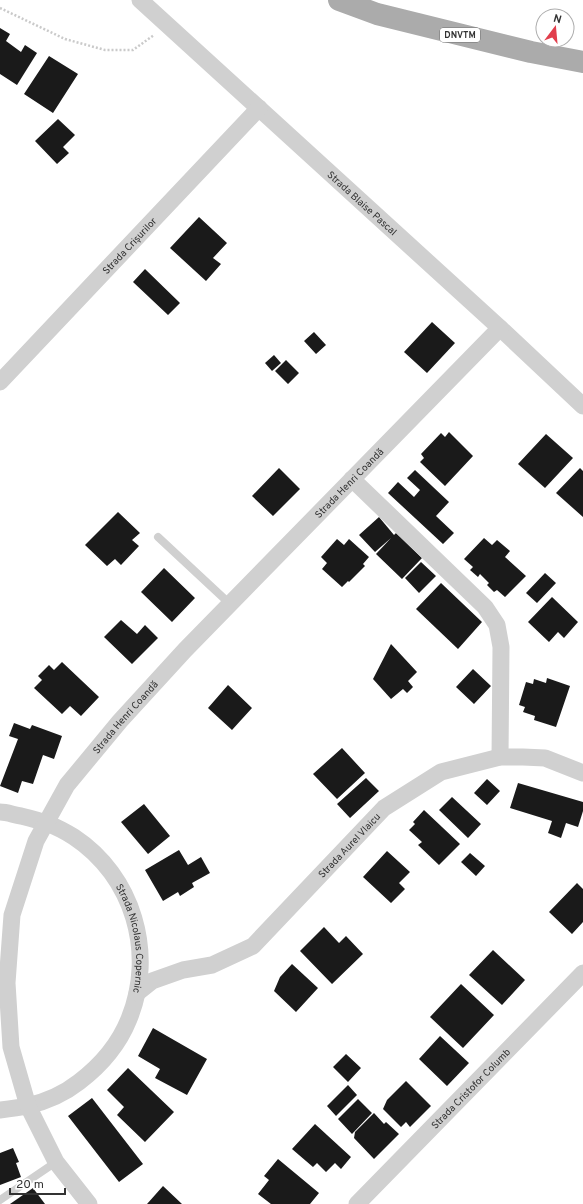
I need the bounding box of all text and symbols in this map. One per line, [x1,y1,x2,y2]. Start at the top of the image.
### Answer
north arrow [535,8,575,48]
text: N [552,12,563,27]
road number: DNVTM [440,28,480,42]
street label: Strada Blaise Pascal [324,169,399,239]
street label: Strada Crișurilor [100,215,160,277]
street label: Strada Henri Coandă [313,446,387,521]
street label: Strada Henri Coandă [91,679,162,757]
street label: Strada Aurel Vlaicu [316,811,384,881]
street label: Strada Nicolaus Copernic [112,882,145,994]
street label: Strada Cristofor Columb [429,1046,514,1132]
scale bar [10,1170,65,1196]
text: 20 m [16,1177,44,1193]

